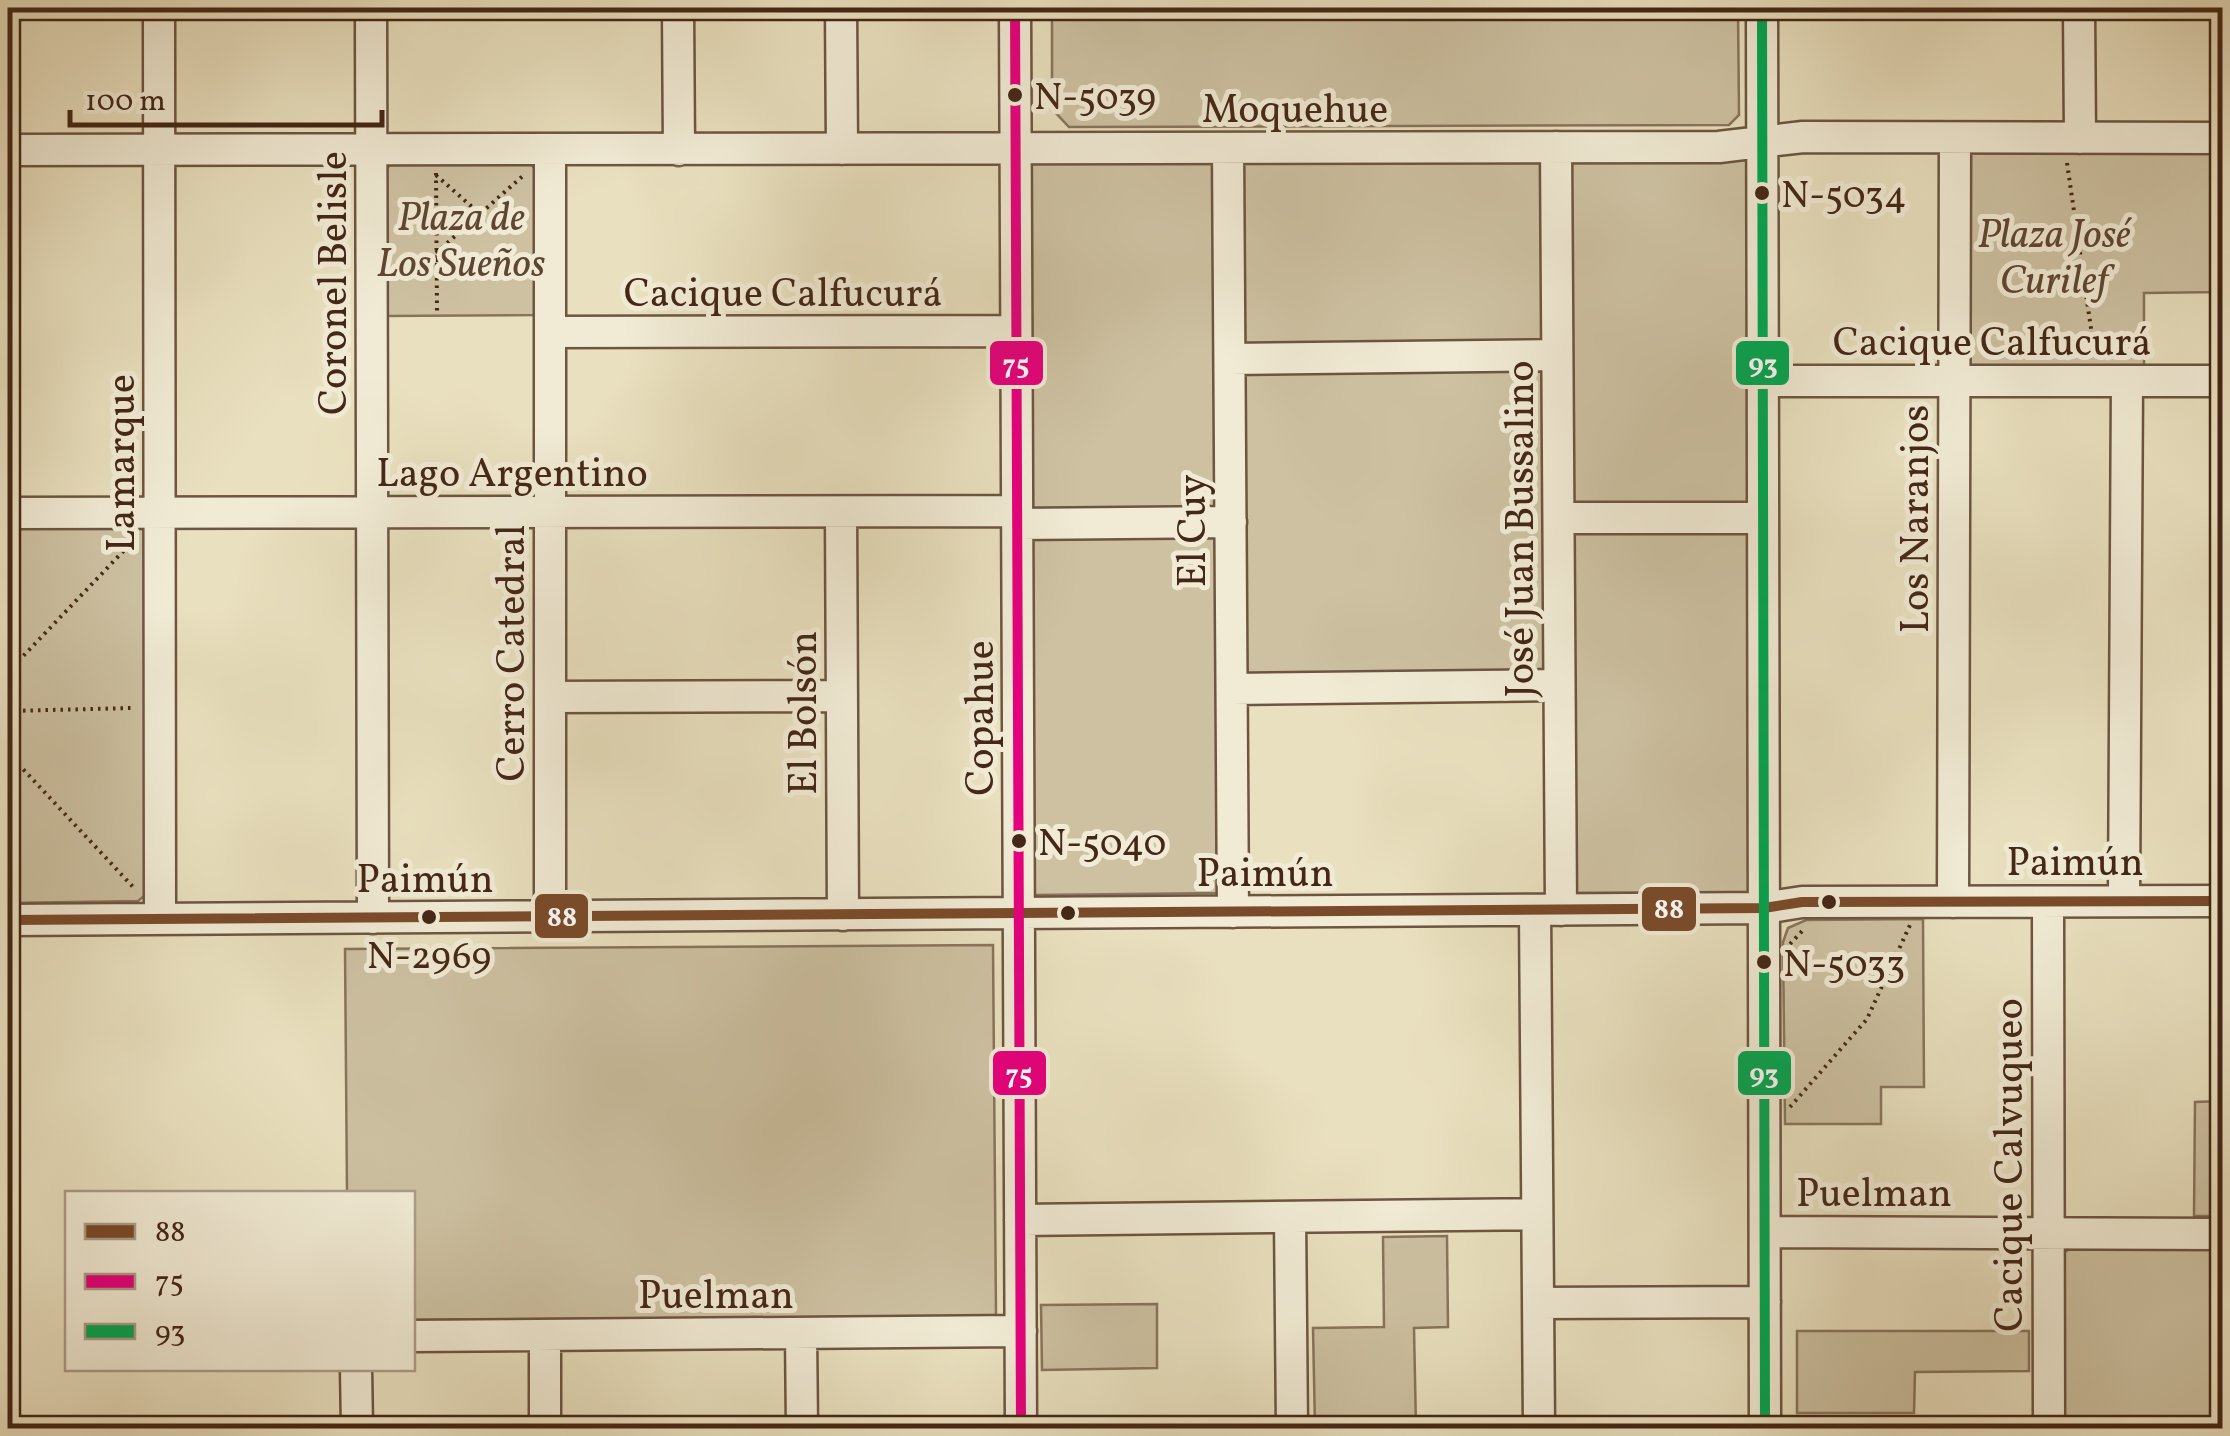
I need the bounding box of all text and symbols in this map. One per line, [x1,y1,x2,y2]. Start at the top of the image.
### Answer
scale bar [70,65,382,127]
place label: N-5039 [1034,73,1156,126]
text: 100 m [85,81,166,123]
street label: Moquehue [1202,84,1388,140]
marker: N-5039 [1005,85,1025,105]
street label: Coronel Belisle [308,151,364,415]
place label: N-5034 [1781,171,1907,224]
marker: N-5034 [1752,183,1772,203]
park label: Plaza de Los Sueños [377,192,546,294]
park label: Plaza José Curilef [1978,209,2133,311]
street label: Cacique Calfucurá [624,268,942,324]
street label: Cacique Calfucurá [1833,317,2151,373]
line badge: 75 [988,339,1045,387]
line badge: 93 [1734,339,1791,387]
text: 75 [1003,346,1029,385]
text: 93 [1748,346,1778,385]
street label: José Juan Bussalino [1495,361,1551,697]
street label: Lamarque [96,374,152,552]
street label: Los Naranjos [1890,405,1946,633]
street label: Lago Argentino [376,448,648,504]
street label: El Cuy [1167,474,1223,588]
street label: Cerro Catedral [486,524,542,782]
street label: El Bolsón [778,631,834,795]
street label: Copahue [955,640,1011,796]
place label: N-5040 [1038,819,1166,872]
marker: N-5040 [1009,831,1029,851]
street label: Paimún [2006,837,2144,893]
street label: Paimún [1196,848,1334,904]
street label: Paimún [356,854,494,910]
line badge: 88 [1640,885,1698,933]
text: 88 [1654,891,1684,930]
line badge: 88 [533,892,590,940]
unlabelled marker [1819,892,1839,912]
text: 88 [547,899,577,938]
unlabelled marker [1058,903,1078,923]
marker: N-2969 [419,907,439,927]
place label: N-2969 [367,932,491,985]
place label: N-5033 [1783,940,1905,993]
marker: N-5033 [1754,952,1774,972]
street label: Cacique Calvuqueo [1984,998,2040,1332]
line badge: 75 [991,1049,1048,1097]
line badge: 93 [1736,1049,1793,1097]
text: 75 [1006,1056,1032,1095]
text: 93 [1749,1056,1779,1095]
street label: Puelman [1796,1168,1952,1224]
legend [65,1191,415,1371]
text: 88 [155,1212,185,1254]
text: 75 [155,1262,184,1304]
street label: Puelman [638,1270,794,1326]
text: 93 [155,1312,185,1354]

